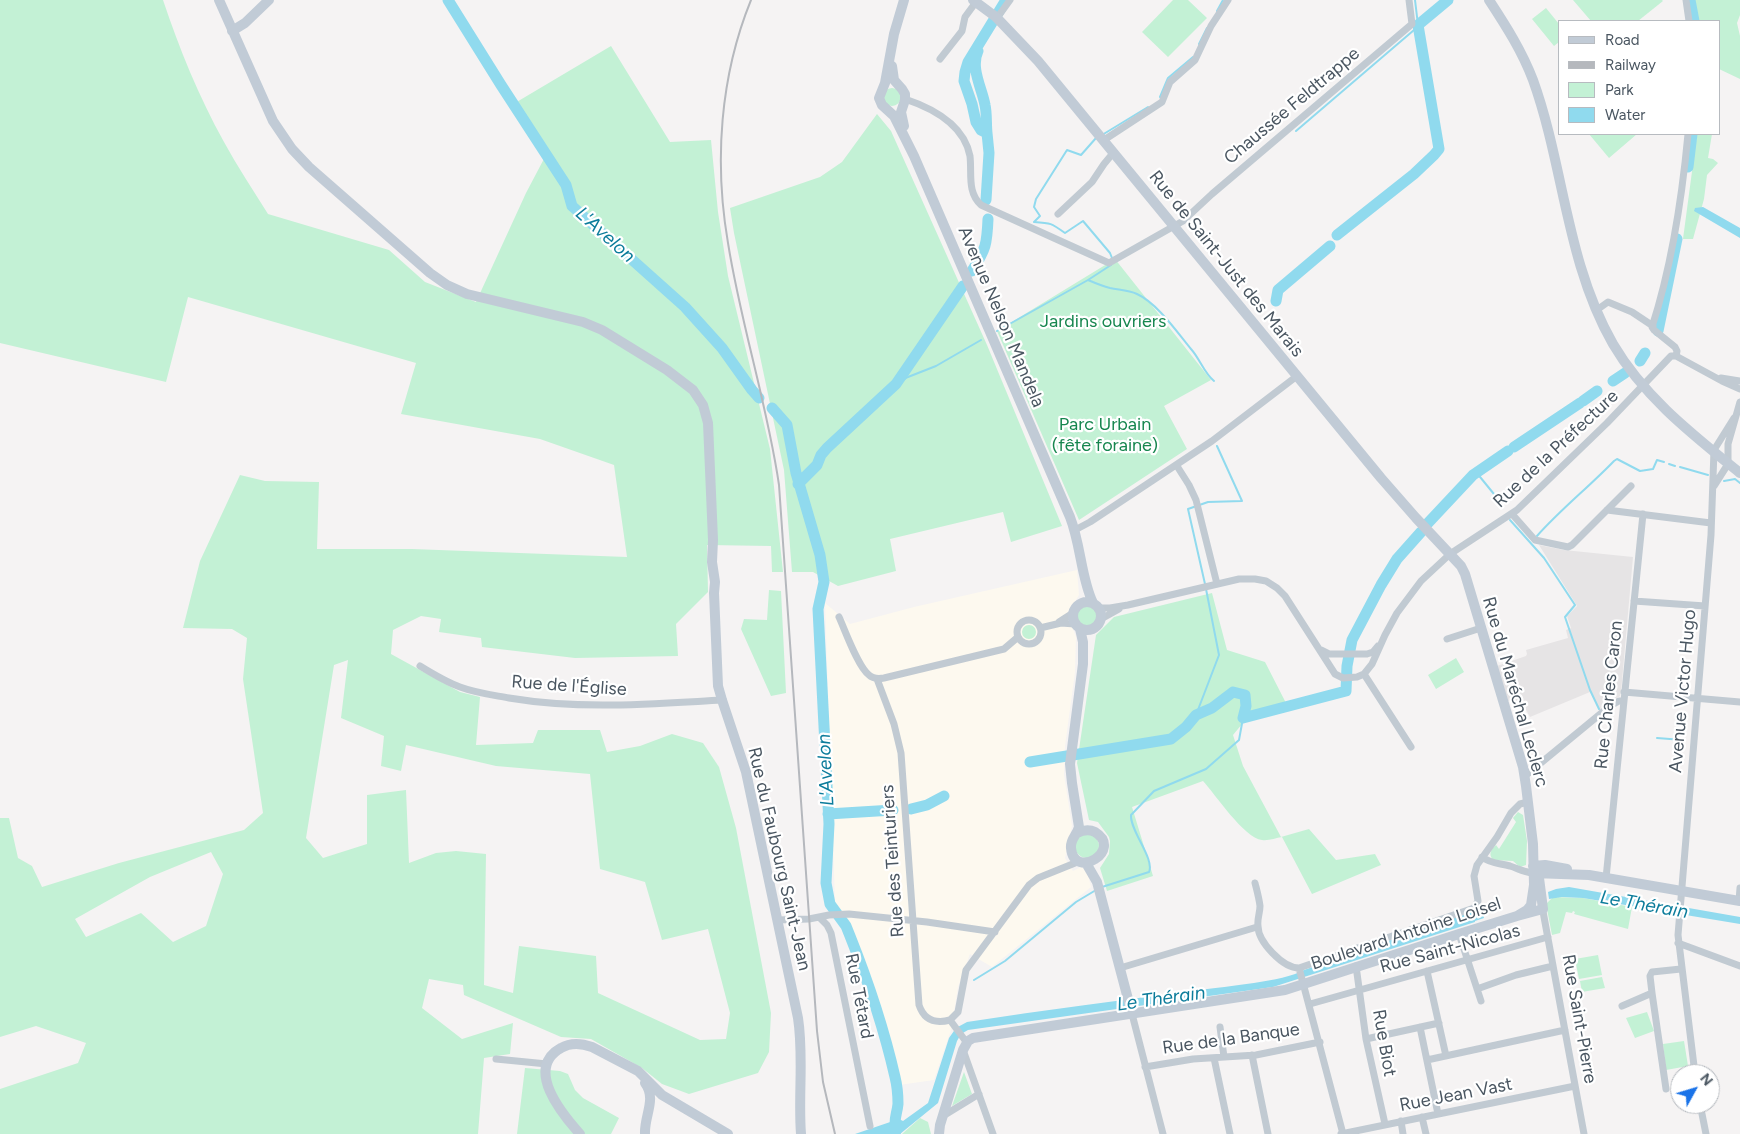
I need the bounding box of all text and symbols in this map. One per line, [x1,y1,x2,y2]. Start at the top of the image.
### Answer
legend [1558,20,1720,135]
text: Road [1605,31,1640,49]
street label: Chaussée Feldtrappe [1220,43,1364,169]
text: Railway [1605,56,1656,74]
text: Park [1605,81,1634,99]
text: Water [1605,106,1645,124]
street label: Rue de Saint-Just des Marais [1144,166,1308,362]
water label: L'Avelon [570,202,640,268]
street label: Avenue Nelson Mandela [953,223,1049,411]
park label: Jardins ouvriers [1040,311,1166,333]
street label: Rue de la Préfecture [1489,385,1623,513]
park label: Parc Urbain (fête foraine) [1052,414,1158,456]
street label: Rue du Maréchal Leclerc [1477,594,1553,790]
street label: Avenue Victor Hugo [1665,608,1701,774]
street label: Rue Charles Caron [1590,620,1628,770]
street label: Rue de l'Église [511,671,627,701]
water label: L'Avelon [813,733,839,807]
street label: Rue du Faubourg Saint-Jean [743,745,815,973]
street label: Rue des Teinturiers [877,784,909,938]
water label: Le Thérain [1598,886,1690,924]
street label: Boulevard Antoine Loisel [1308,893,1504,975]
street label: Rue Saint-Nicolas [1378,920,1522,978]
street label: Rue Tétard [840,951,878,1041]
street label: Rue Saint-Pierre [1557,953,1601,1085]
water label: Le Thérain [1115,982,1207,1016]
street label: Rue Biot [1367,1008,1401,1078]
street label: Rue de la Banque [1161,1019,1301,1059]
north arrow [1670,1064,1720,1114]
text: N [1696,1070,1716,1089]
street label: Rue Jean Vast [1398,1073,1514,1117]

